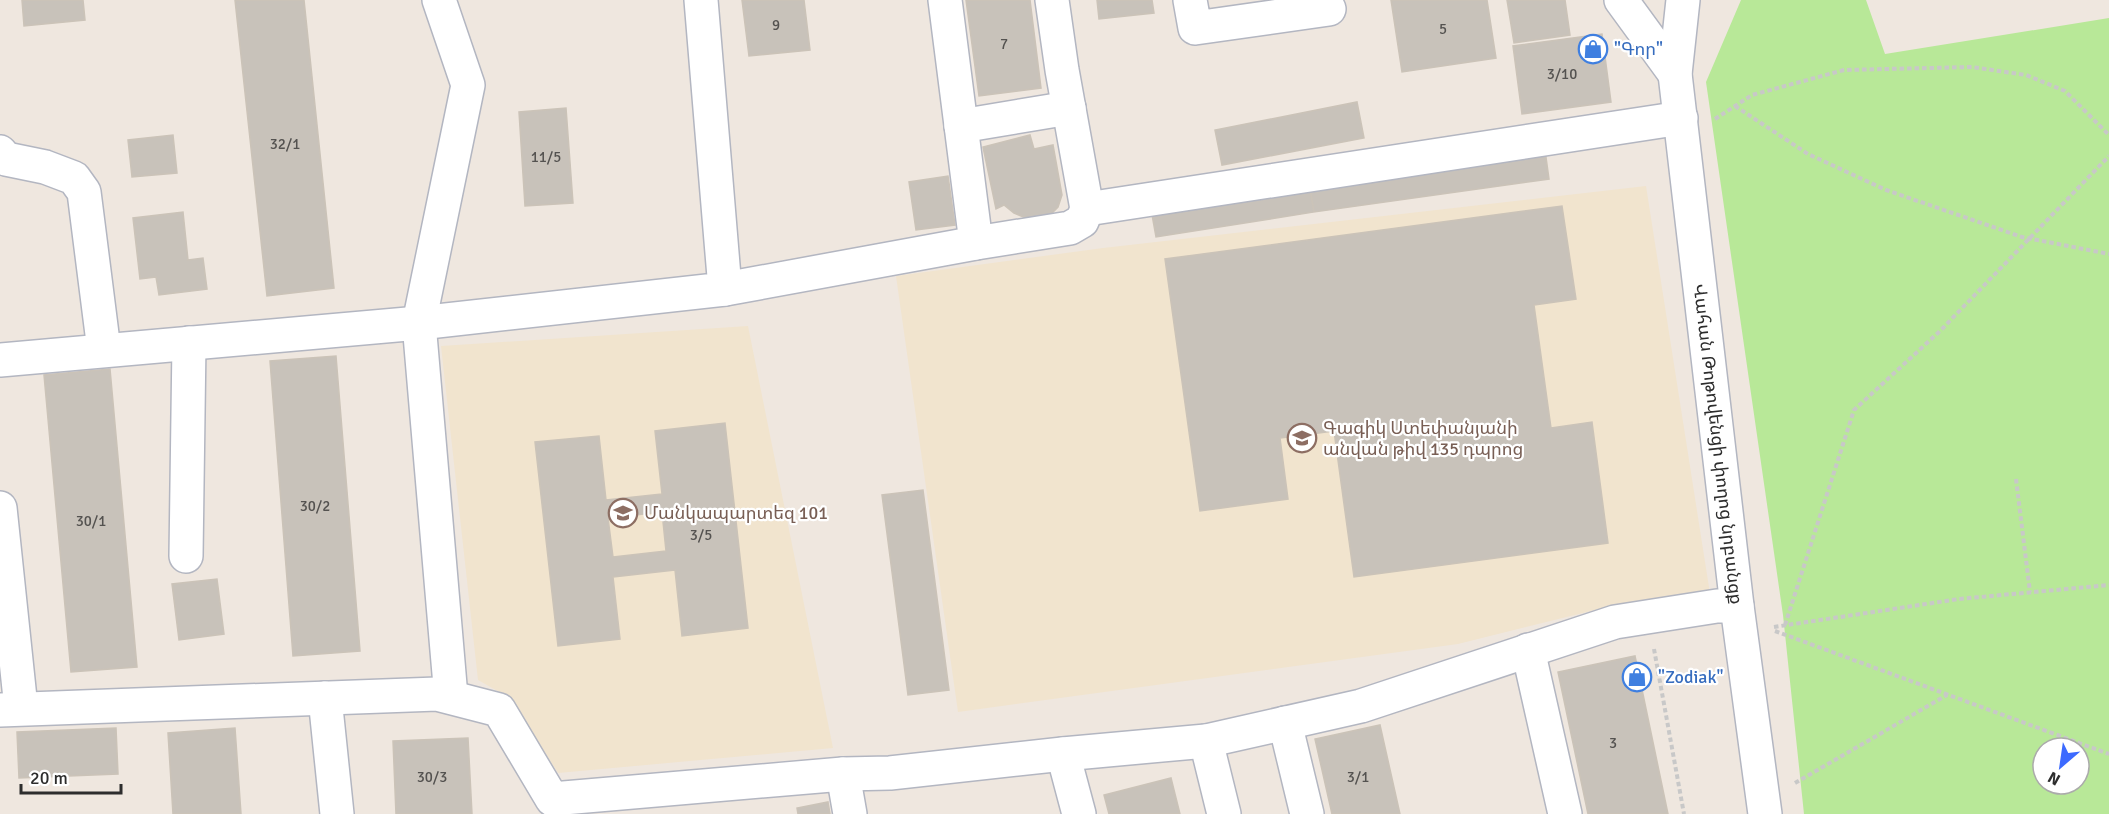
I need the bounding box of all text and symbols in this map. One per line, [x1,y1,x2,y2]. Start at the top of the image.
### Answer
house number: 9 [772,16,780,34]
house number: 5 [1439,20,1447,38]
shop icon: "Գոր" [1577,33,1609,65]
house number: 7 [1000,35,1008,53]
place label: "Գոր" [1614,38,1663,60]
house number: 3/10 [1547,65,1577,83]
house number: 32/1 [270,135,300,153]
house number: 11/5 [531,148,561,166]
street label: Վահան Թոթովենցի փողոց նրբանցք [1689,283,1748,606]
place label: Գագիկ Ստեփանյանի անվան թիվ 135 դպրոց [1323,417,1523,460]
school or university icon: Գագիկ Ստեփանյանի անվան թիվ 135 դպրոց [1286,422,1318,454]
house number: 30/2 [300,497,330,515]
school or university icon: Մանկապարտեզ 101 [607,497,639,529]
place label: Մանկապարտեզ 101 [644,502,828,524]
house number: 30/1 [76,512,106,530]
house number: 3/5 [690,526,712,544]
shop icon: "Zodiak" [1621,661,1653,693]
place label: "Zodiak" [1658,666,1723,688]
house number: 3 [1609,734,1617,752]
north arrow [2031,736,2091,796]
scale bar [21,757,122,795]
text: 20 m [30,767,68,789]
text: N [2044,767,2064,790]
house number: 30/3 [417,768,447,786]
house number: 3/1 [1347,768,1369,786]

